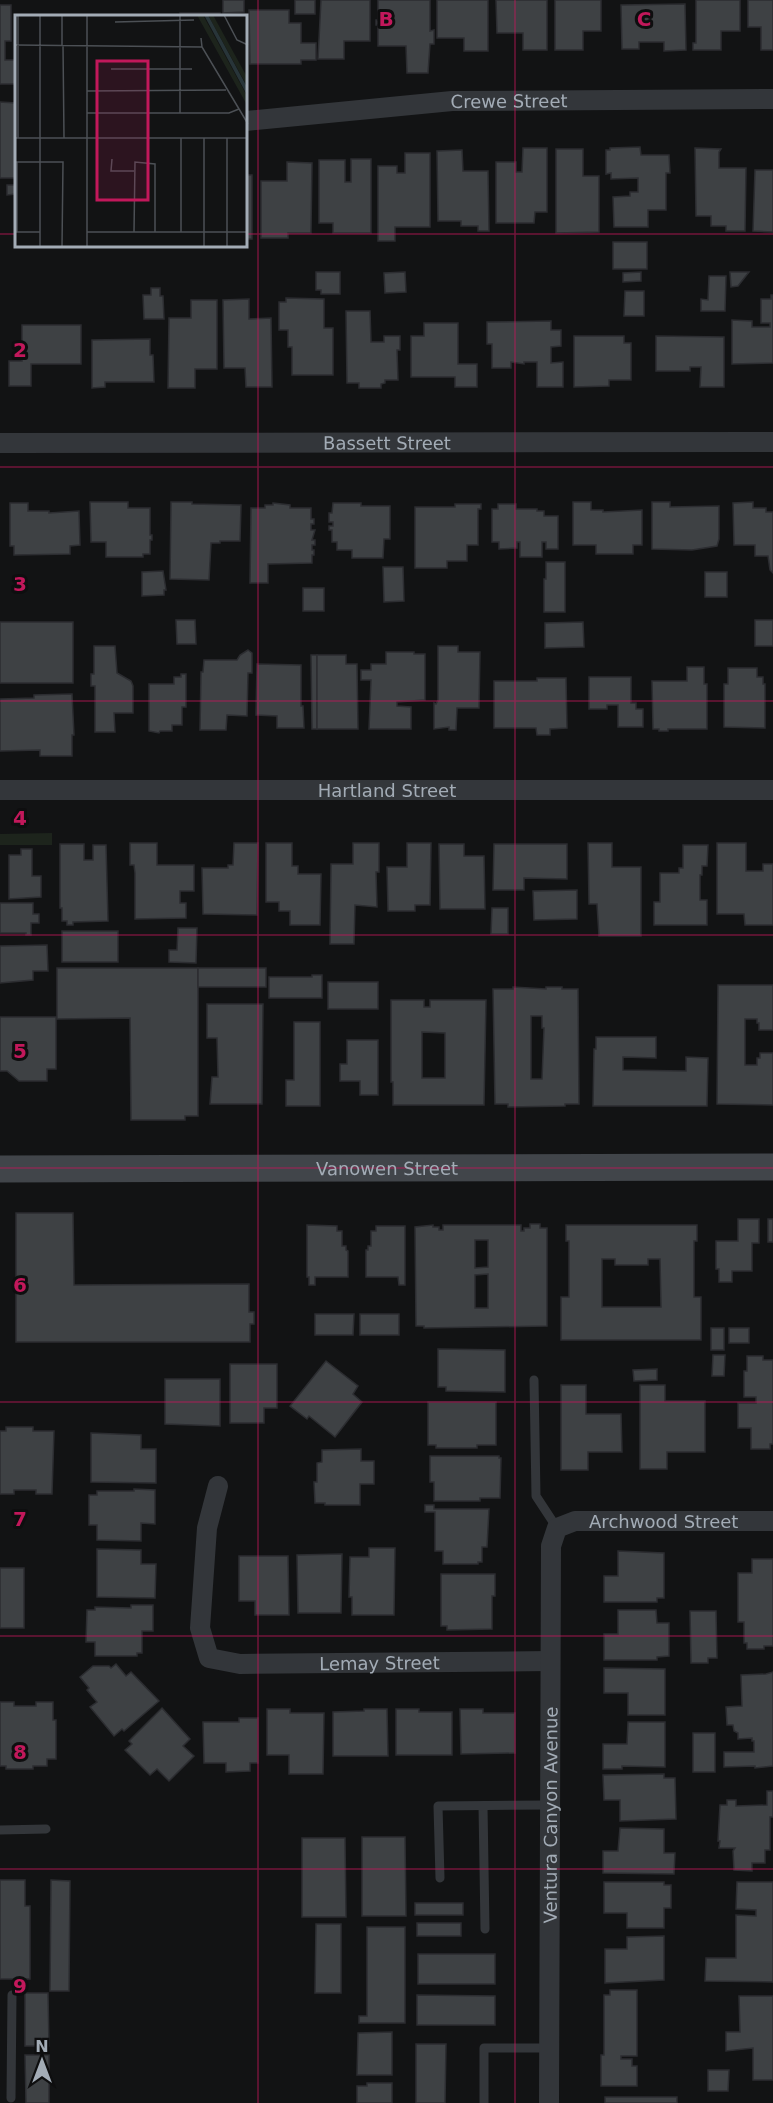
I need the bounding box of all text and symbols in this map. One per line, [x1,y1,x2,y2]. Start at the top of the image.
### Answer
text: B [378,7,394,31]
text: C [637,7,651,31]
inset map [15,15,248,248]
street label: Crewe Street [450,90,568,112]
text: 2 [13,338,27,362]
street label: Bassett Street [323,432,451,453]
text: 3 [13,572,27,596]
street label: Hartland Street [318,780,456,801]
text: 4 [13,806,27,830]
text: 5 [13,1039,27,1063]
street label: Vanowen Street [316,1157,458,1179]
text: 6 [13,1273,27,1297]
text: 7 [13,1507,27,1531]
street label: Archwood Street [589,1511,738,1532]
street label: Lemay Street [319,1652,440,1674]
street label: Ventura Canyon Avenue [539,1707,561,1923]
text: 8 [13,1740,27,1764]
text: 9 [13,1974,27,1998]
north arrow [12,2031,72,2091]
text: N [35,2037,49,2056]

